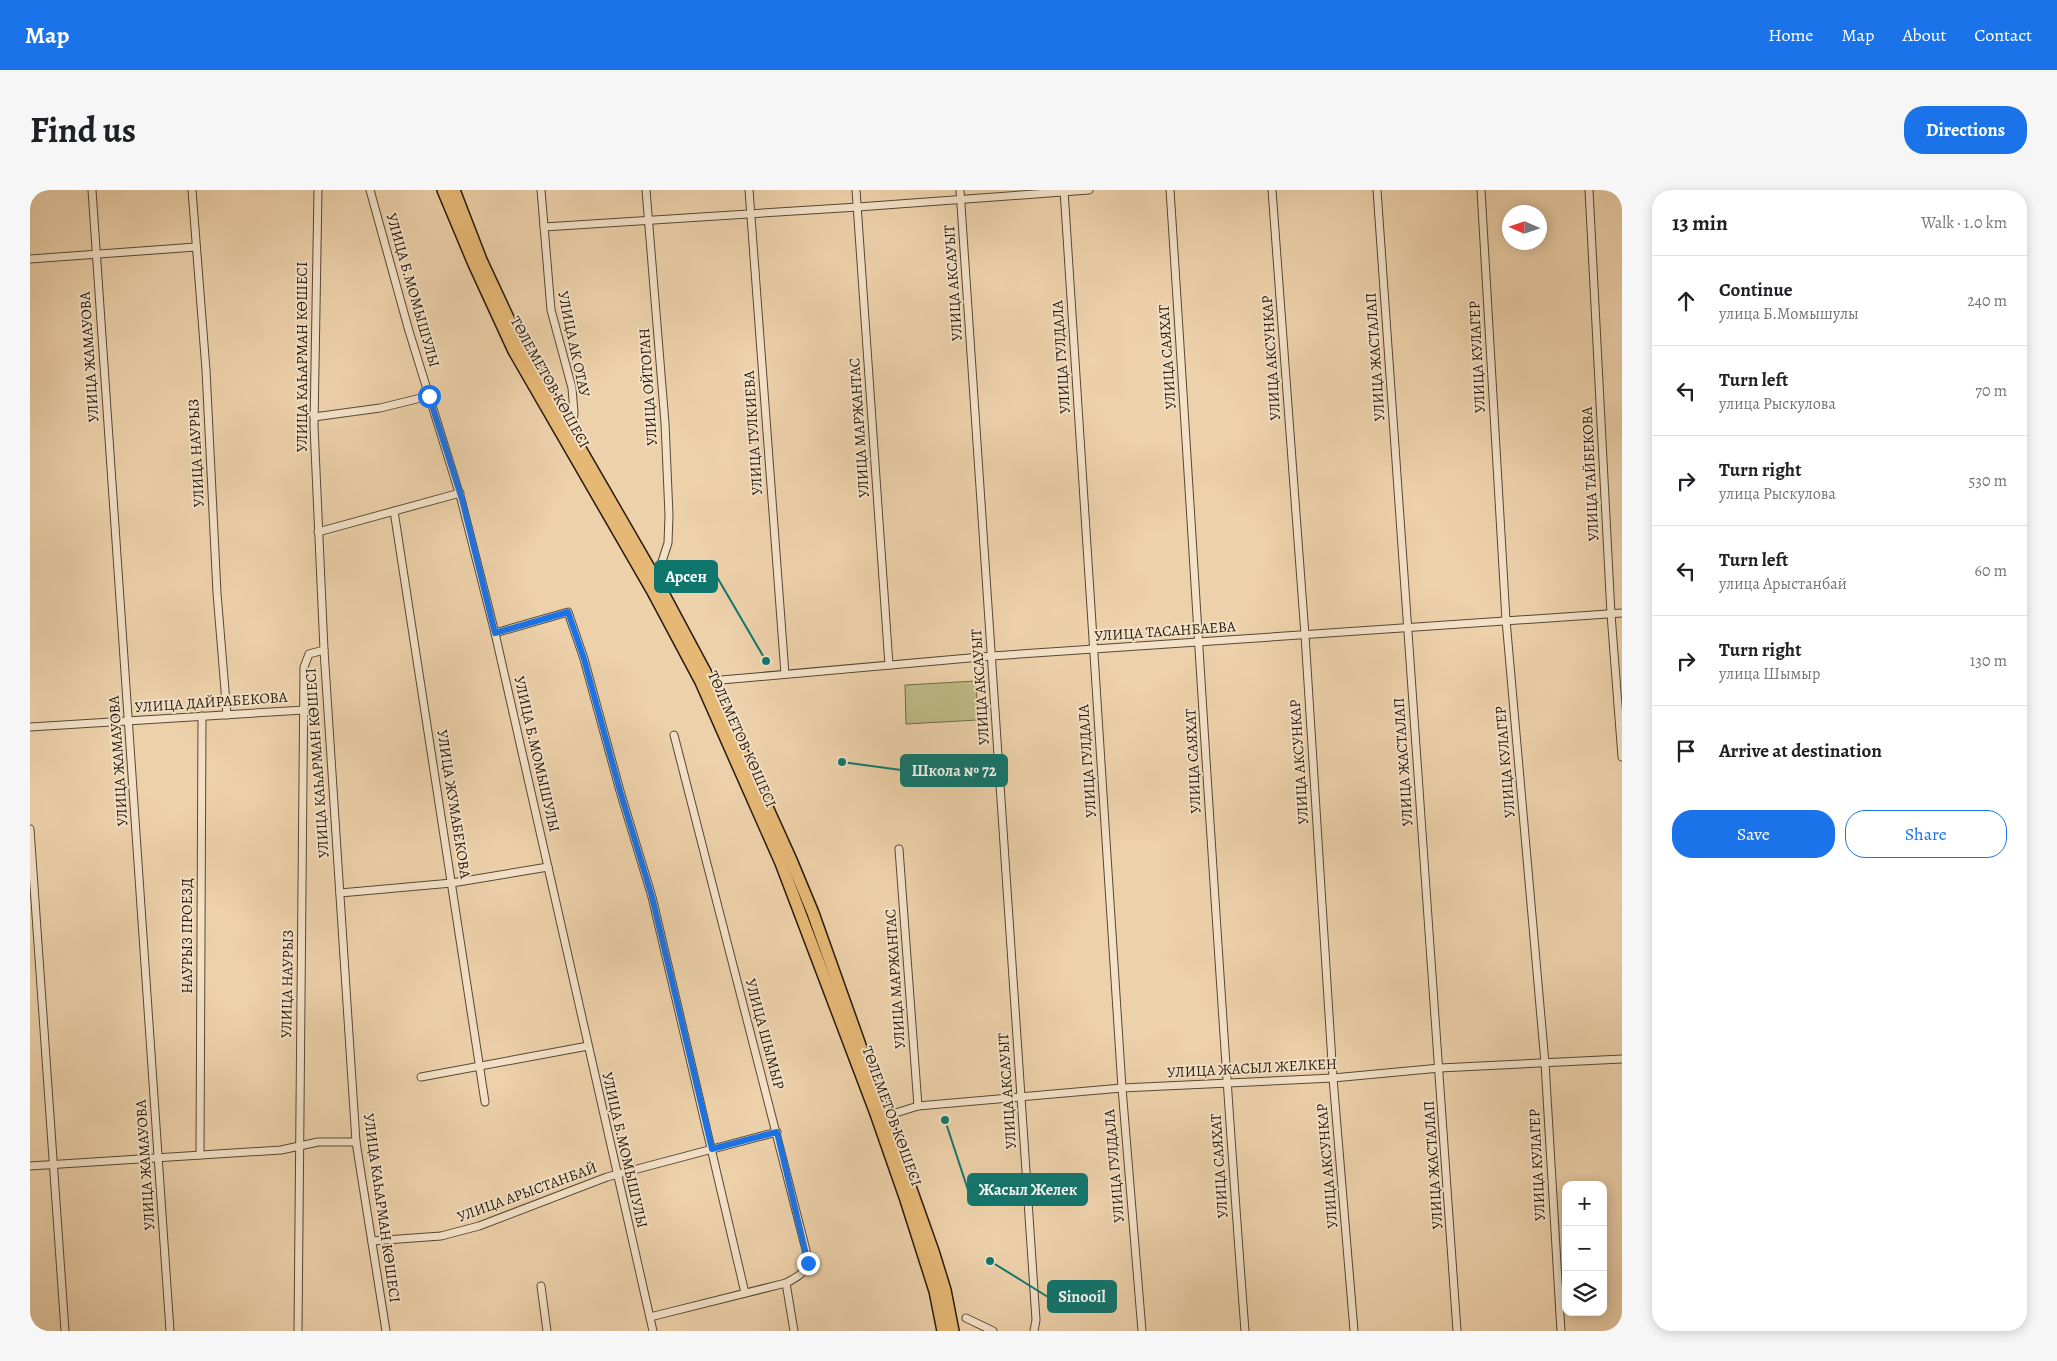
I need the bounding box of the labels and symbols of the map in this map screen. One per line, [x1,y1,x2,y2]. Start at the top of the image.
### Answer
north arrow [1502,205,1547,250]
street label: УЛИЦА Б.МОМЫШУЛЫ [381,211,445,369]
street label: УЛИЦА АКСАУЫТ [939,223,967,342]
street label: УЛИЦА КАҺАРМАН КӨШЕСІ [292,262,312,452]
street label: УЛИЦА АК ОТАУ [553,289,595,399]
street label: УЛИЦА ЖАМАУОВА [74,291,104,423]
street label: УЛИЦА ЖАСТАЛАП [1361,292,1389,422]
street label: УЛИЦА АКСУНКАР [1257,295,1285,421]
street label: УЛИЦА ГУЛДАЛА [1047,299,1075,414]
street label: УЛИЦА КУЛАГЕР [1464,301,1490,413]
street label: УЛИЦА САЯХАТ [1153,303,1181,410]
street label: ТӨЛЕМЕТОВ КӨШЕСІ [506,313,594,451]
street label: УЛИЦА ОЙТОГАН [634,327,662,447]
street label: УЛИЦА МАРЖАНТАС [844,357,874,499]
street label: УЛИЦА ТУЛКИЕВА [739,370,767,496]
route start [418,385,441,408]
street label: УЛИЦА НАУРЫЗ [183,398,209,508]
street label: УЛИЦА ТАЙБЕКОВА [1576,406,1604,542]
callout: Арсен [655,561,717,592]
text: Арсен [664,566,707,588]
street label: УЛИЦА ТАСАНБАЕВА [1094,616,1237,646]
street label: УЛИЦА АКСАУЫТ [966,627,994,746]
street label: УЛИЦА КАҺАРМАН КӨШЕСІ [300,667,334,859]
street label: ТӨЛЕМЕТОВ КӨШЕСІ [703,668,781,810]
street label: УЛИЦА Б.МОМЫШУЛЫ [509,674,565,834]
street label: УЛИЦА ДАЙРАБЕКОВА [134,687,288,717]
street label: УЛИЦА ЖАМАУОВА [103,695,133,827]
street label: УЛИЦА ЖАСТАЛАП [1389,697,1417,827]
street label: УЛИЦА АКСУНКАР [1285,699,1313,825]
street label: УЛИЦА ГУЛДАЛА [1073,703,1101,818]
street label: УЛИЦА КУЛАГЕР [1490,705,1520,819]
street label: УЛИЦА САЯХАТ [1180,707,1206,814]
street label: УЛИЦА ЖУМАБЕКОВА [432,728,476,880]
callout: Школа № 72 [901,755,1007,786]
text: Школа № 72 [911,760,997,782]
street label: НАУРЫЗ ПРОЕЗД [177,878,197,994]
street label: УЛИЦА МАРЖАНТАС [880,908,910,1050]
street label: УЛИЦА НАУРЫЗ [276,930,298,1038]
street label: УЛИЦА ШЫМЫР [741,976,789,1092]
street label: УЛИЦА АКСАУЫТ [993,1031,1021,1150]
street label: ТӨЛЕМЕТОВ КӨШЕСІ [857,1043,927,1189]
street label: УЛИЦА ЖАСЫЛ ЖЕЛКЕН [1166,1054,1338,1082]
street label: УЛИЦА Б.МОМЫШУЛЫ [597,1070,653,1230]
street label: УЛИЦА ЖАМАУОВА [130,1099,160,1231]
street label: УЛИЦА ЖАСТАЛАП [1419,1100,1447,1230]
street label: УЛИЦА АКСУНКАР [1312,1103,1342,1229]
street label: УЛИЦА ГУЛДАЛА [1099,1108,1129,1224]
street label: УЛИЦА КУЛАГЕР [1524,1109,1550,1221]
street label: УЛИЦА КАҺАРМАН КӨШЕСІ [359,1112,405,1304]
street label: УЛИЦА САЯХАТ [1205,1112,1233,1219]
street label: УЛИЦА АРЫСТАНБАЙ [454,1157,600,1227]
callout: Жасыл Желек [968,1174,1087,1205]
text: Жасыл Желек [979,1179,1078,1201]
route end [797,1252,820,1275]
callout: Sinooil [1048,1281,1116,1312]
text: Sinooil [1058,1286,1107,1308]

